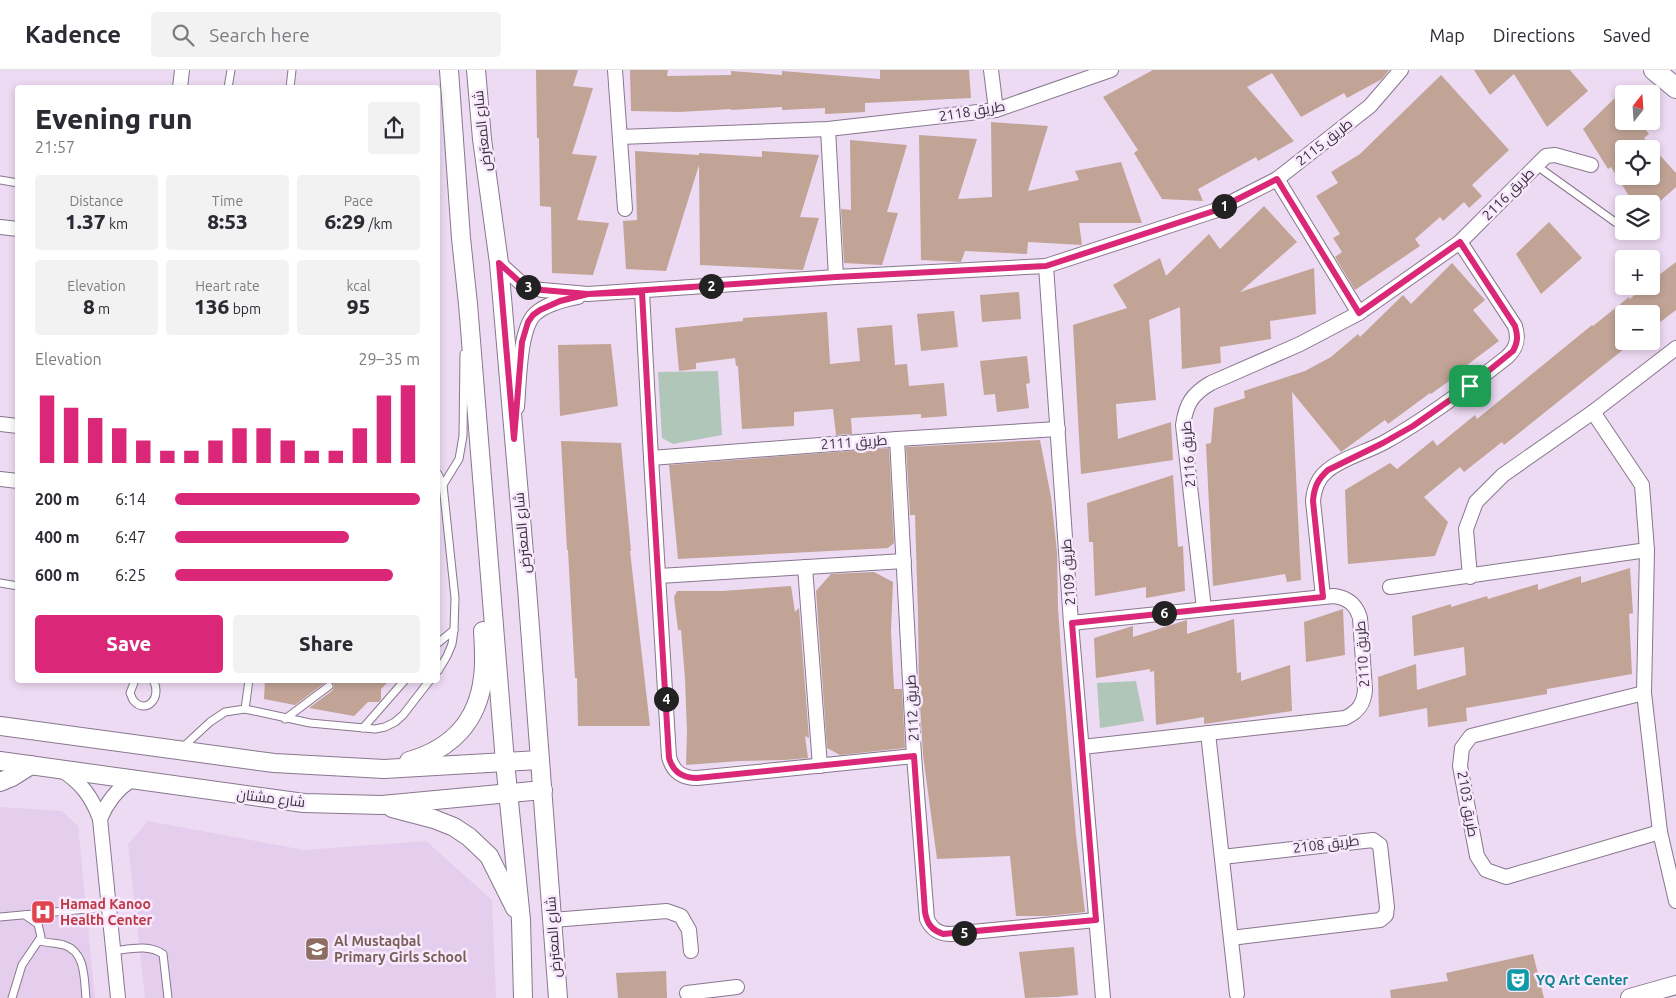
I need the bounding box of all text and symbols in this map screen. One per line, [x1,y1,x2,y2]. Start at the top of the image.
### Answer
search box [151,12,501,57]
text: Kadence [25,21,121,48]
icon: search [169,21,197,49]
text: Search here [209,24,310,46]
text: Map [1429,25,1465,45]
text: Directions [1493,25,1575,45]
text: Saved [1603,25,1651,45]
north arrow [1615,85,1660,130]
map controls [1615,85,1660,350]
street label: شارع المعترض [470,90,495,172]
street label: طريق 2118 [938,98,1006,125]
button: share [368,102,420,154]
text: Evening run [35,103,193,134]
street label: طريق 2115 [1293,115,1356,170]
text: 21:57 [35,138,75,156]
button: locate [1615,140,1660,185]
street label: طريق 2116 [1479,165,1538,224]
text: Distance [69,193,124,209]
text: Time [212,193,243,209]
text: Pace [344,193,373,209]
pin: 1 [1212,194,1236,218]
button: layers [1615,195,1660,240]
text: 1 [1221,198,1228,214]
text: 1.37 [65,209,106,233]
text: 8:53 [207,209,248,233]
text: 6:29 [324,209,365,233]
text: km [106,216,128,232]
text: /km [365,216,393,232]
button: + [1615,250,1660,295]
pin: 3 [516,274,540,300]
pin: 2 [698,274,724,298]
text: Elevation [67,278,126,294]
text: Heart rate [195,278,260,294]
text: kcal [346,278,371,294]
text: 2 [708,278,715,294]
text: 3 [525,279,532,295]
text: 8 [83,294,95,318]
text: 136 [194,294,229,318]
text: 95 [347,294,370,318]
text: m [95,301,110,317]
text: bpm [229,301,261,317]
button: − [1615,305,1660,350]
text: Elevation [35,350,102,368]
text: 29–35 m [358,350,420,368]
pin [1449,365,1491,407]
icon: arrive [1456,372,1484,400]
street label: طريق 2116 [1178,420,1199,488]
street label: طريق 2111 [820,432,888,453]
text: 200 m [35,490,80,508]
text: 6:14 [115,490,146,508]
street label: شارع المعترض [510,492,535,574]
text: 400 m [35,528,80,546]
text: 6:47 [115,528,146,546]
street label: طريق 2109 [1058,538,1079,606]
text: 600 m [35,566,80,584]
text: 6:25 [115,566,146,584]
pin: 6 [1152,600,1176,626]
text: 6 [1161,605,1168,621]
button: Save [35,615,223,673]
button: Share [233,615,420,673]
street label: طريق 2110 [1352,620,1373,688]
street label: طريق 2112 [902,674,923,742]
pin: 4 [654,686,678,712]
text: 4 [663,691,670,707]
street label: طريق 2103 [1453,770,1482,838]
street label: شارع مشتان [236,786,306,811]
street label: طريق 2108 [1292,832,1360,857]
place label: Hamad Kanoo Health Center [60,896,153,928]
street label: شارع المعترض [542,896,565,978]
hospital icon: Hamad Kanoo Health Center [30,899,56,925]
pin: 5 [952,920,976,946]
text: 5 [961,925,968,941]
place label: Al Mustaqbal Primary Girls School [334,933,467,965]
school or university icon: Al Mustaqbal Primary Girls School [304,936,330,962]
theatre icon: YQ Art Center [1505,967,1531,993]
place label: YQ Art Center [1536,972,1629,988]

